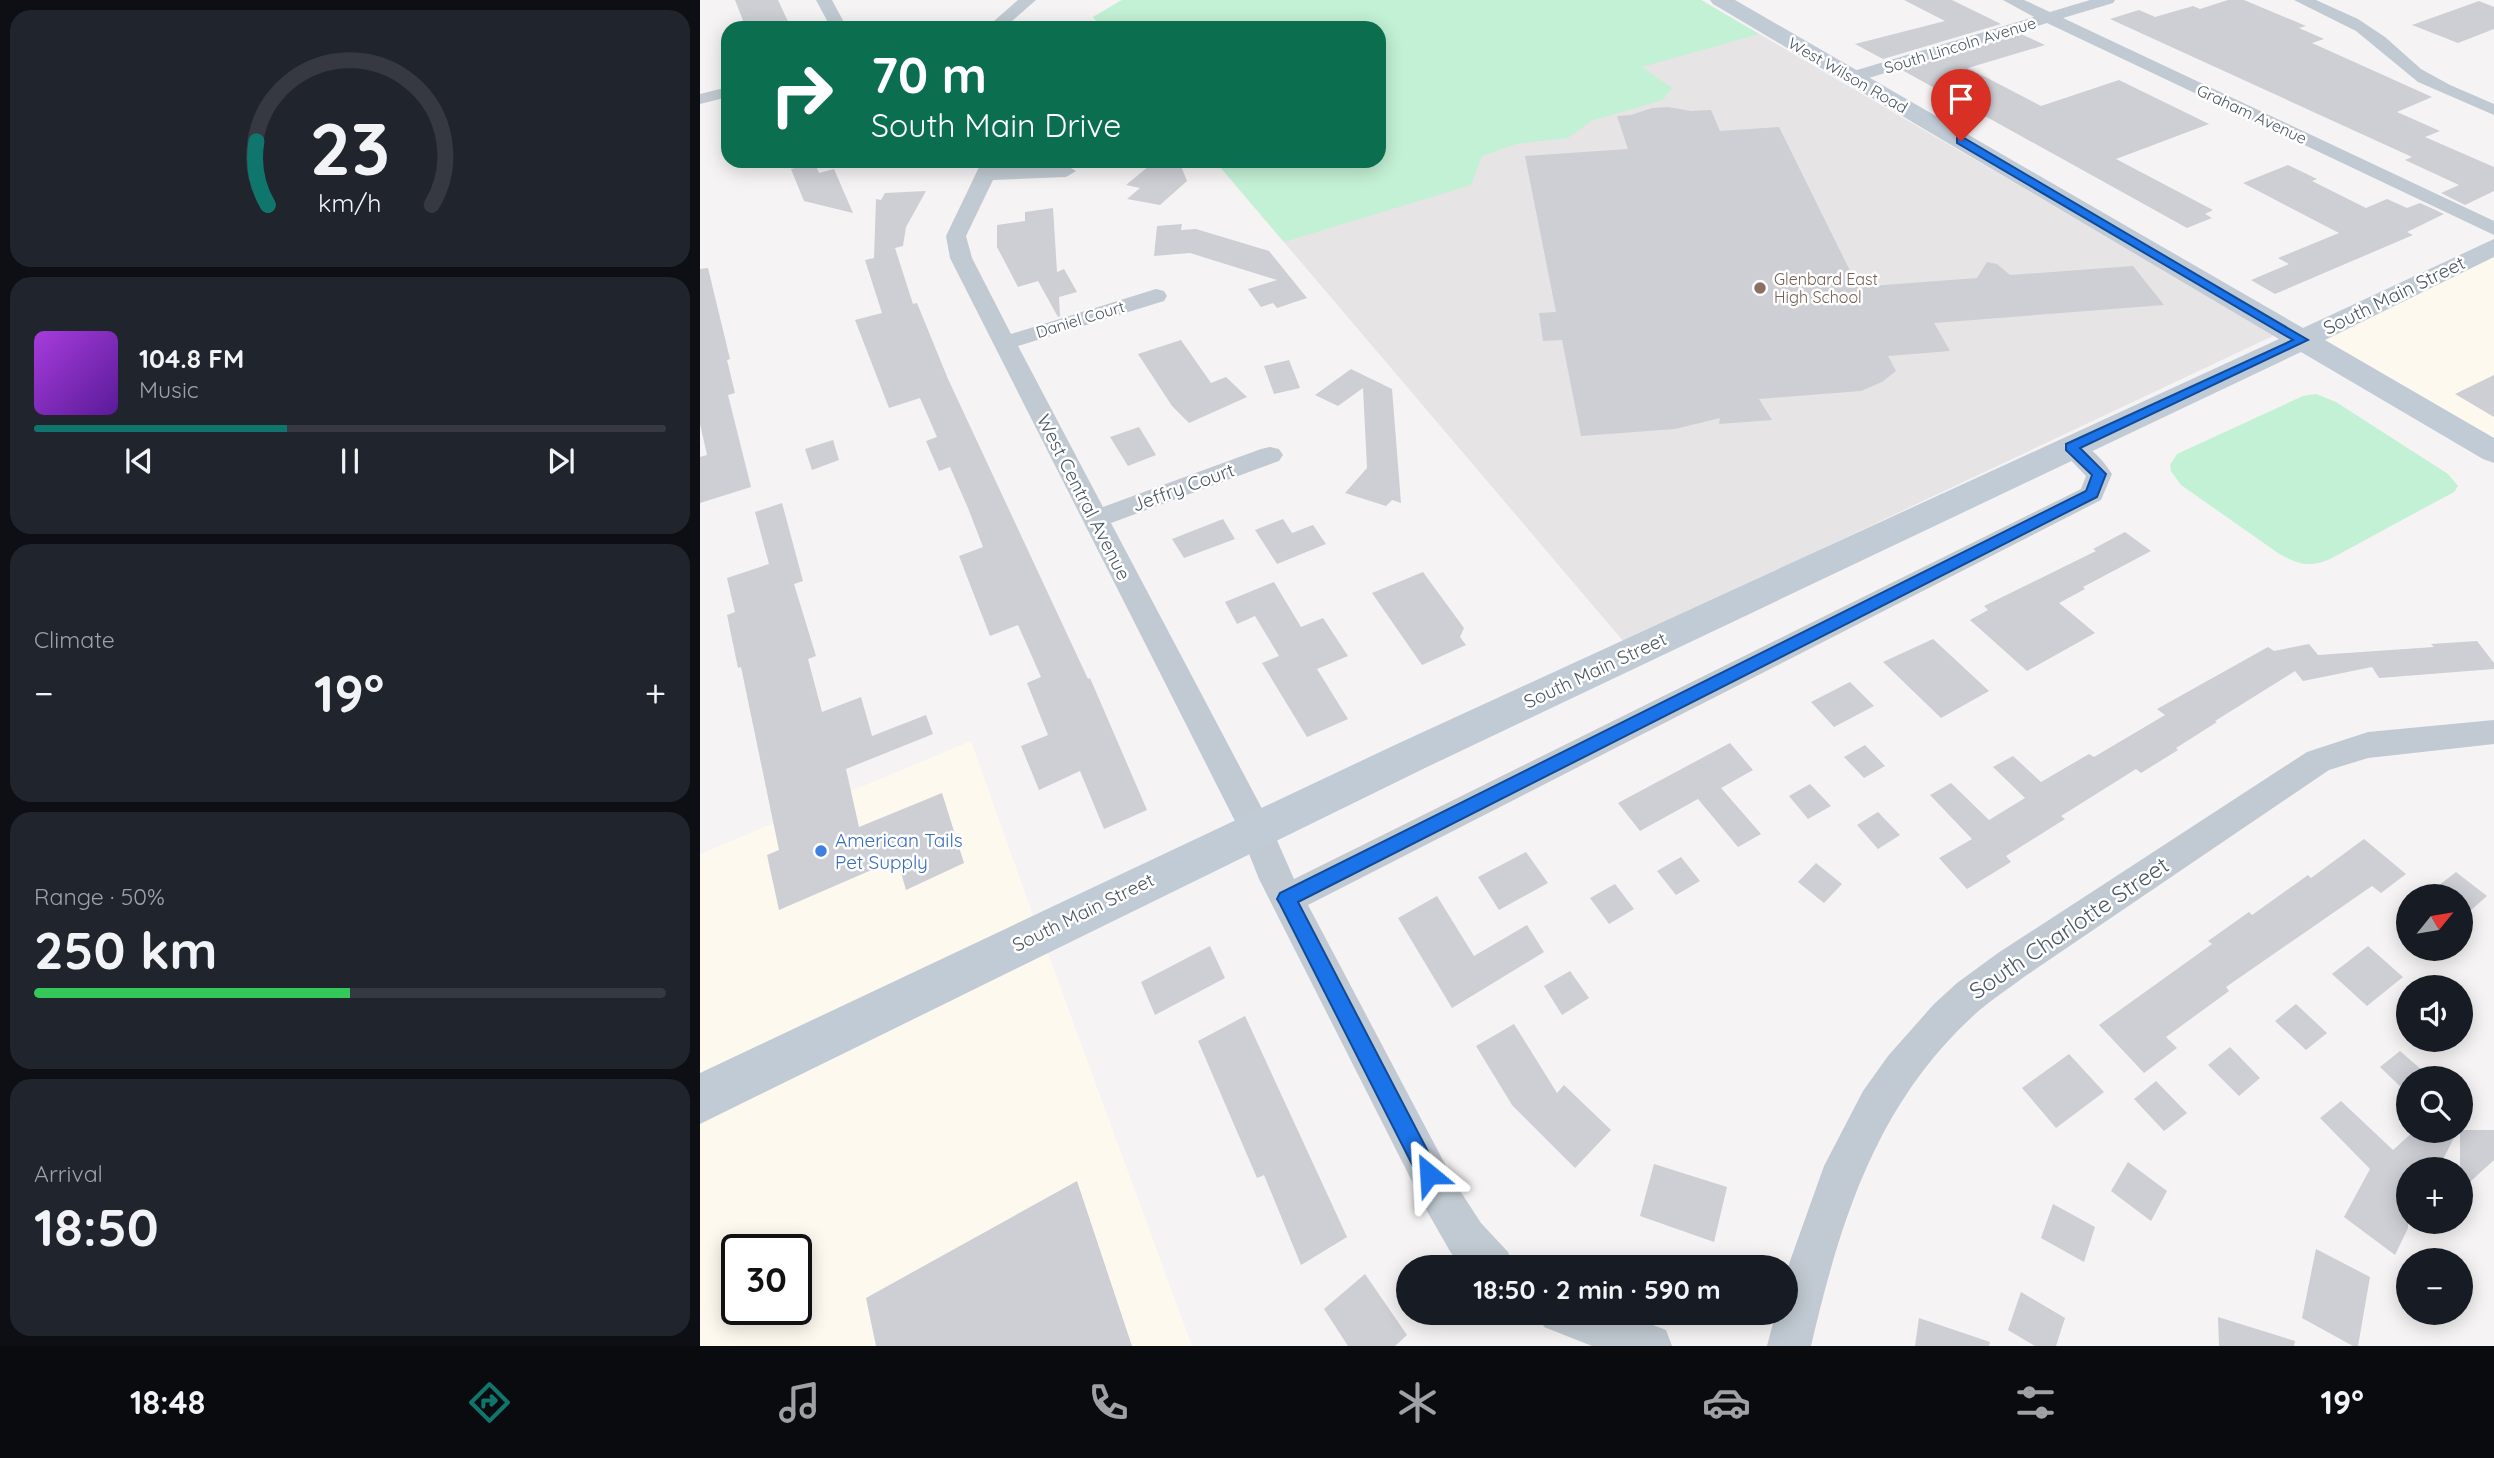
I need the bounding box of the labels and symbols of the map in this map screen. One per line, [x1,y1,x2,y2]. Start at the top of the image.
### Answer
street label: South Lincoln Avenue [1882,12,2038,78]
street label: West Wilson Road [1785,33,1911,117]
pin [1931,69,1991,141]
street label: Graham Avenue [2194,80,2310,148]
street label: South Main Street [2319,250,2469,340]
place label: Glenbard East High School [1774,269,1878,307]
marker: Glenbard East High School [1752,280,1768,296]
street label: Daniel Court [1033,296,1127,342]
street label: West Central Avenue [1032,410,1136,584]
street label: Jeffry Court [1129,457,1237,517]
street label: South Main Street [1520,626,1670,714]
place label: American Tails Pet Supply [835,828,963,874]
marker: American Tails Pet Supply [813,843,829,859]
street label: South Charlotte Street [1963,850,2174,1005]
street label: South Main Street [1008,867,1158,957]
north arrow [2396,884,2473,961]
position arrow [1392,1137,1466,1211]
speed limit sign: 30 [721,1234,812,1325]

